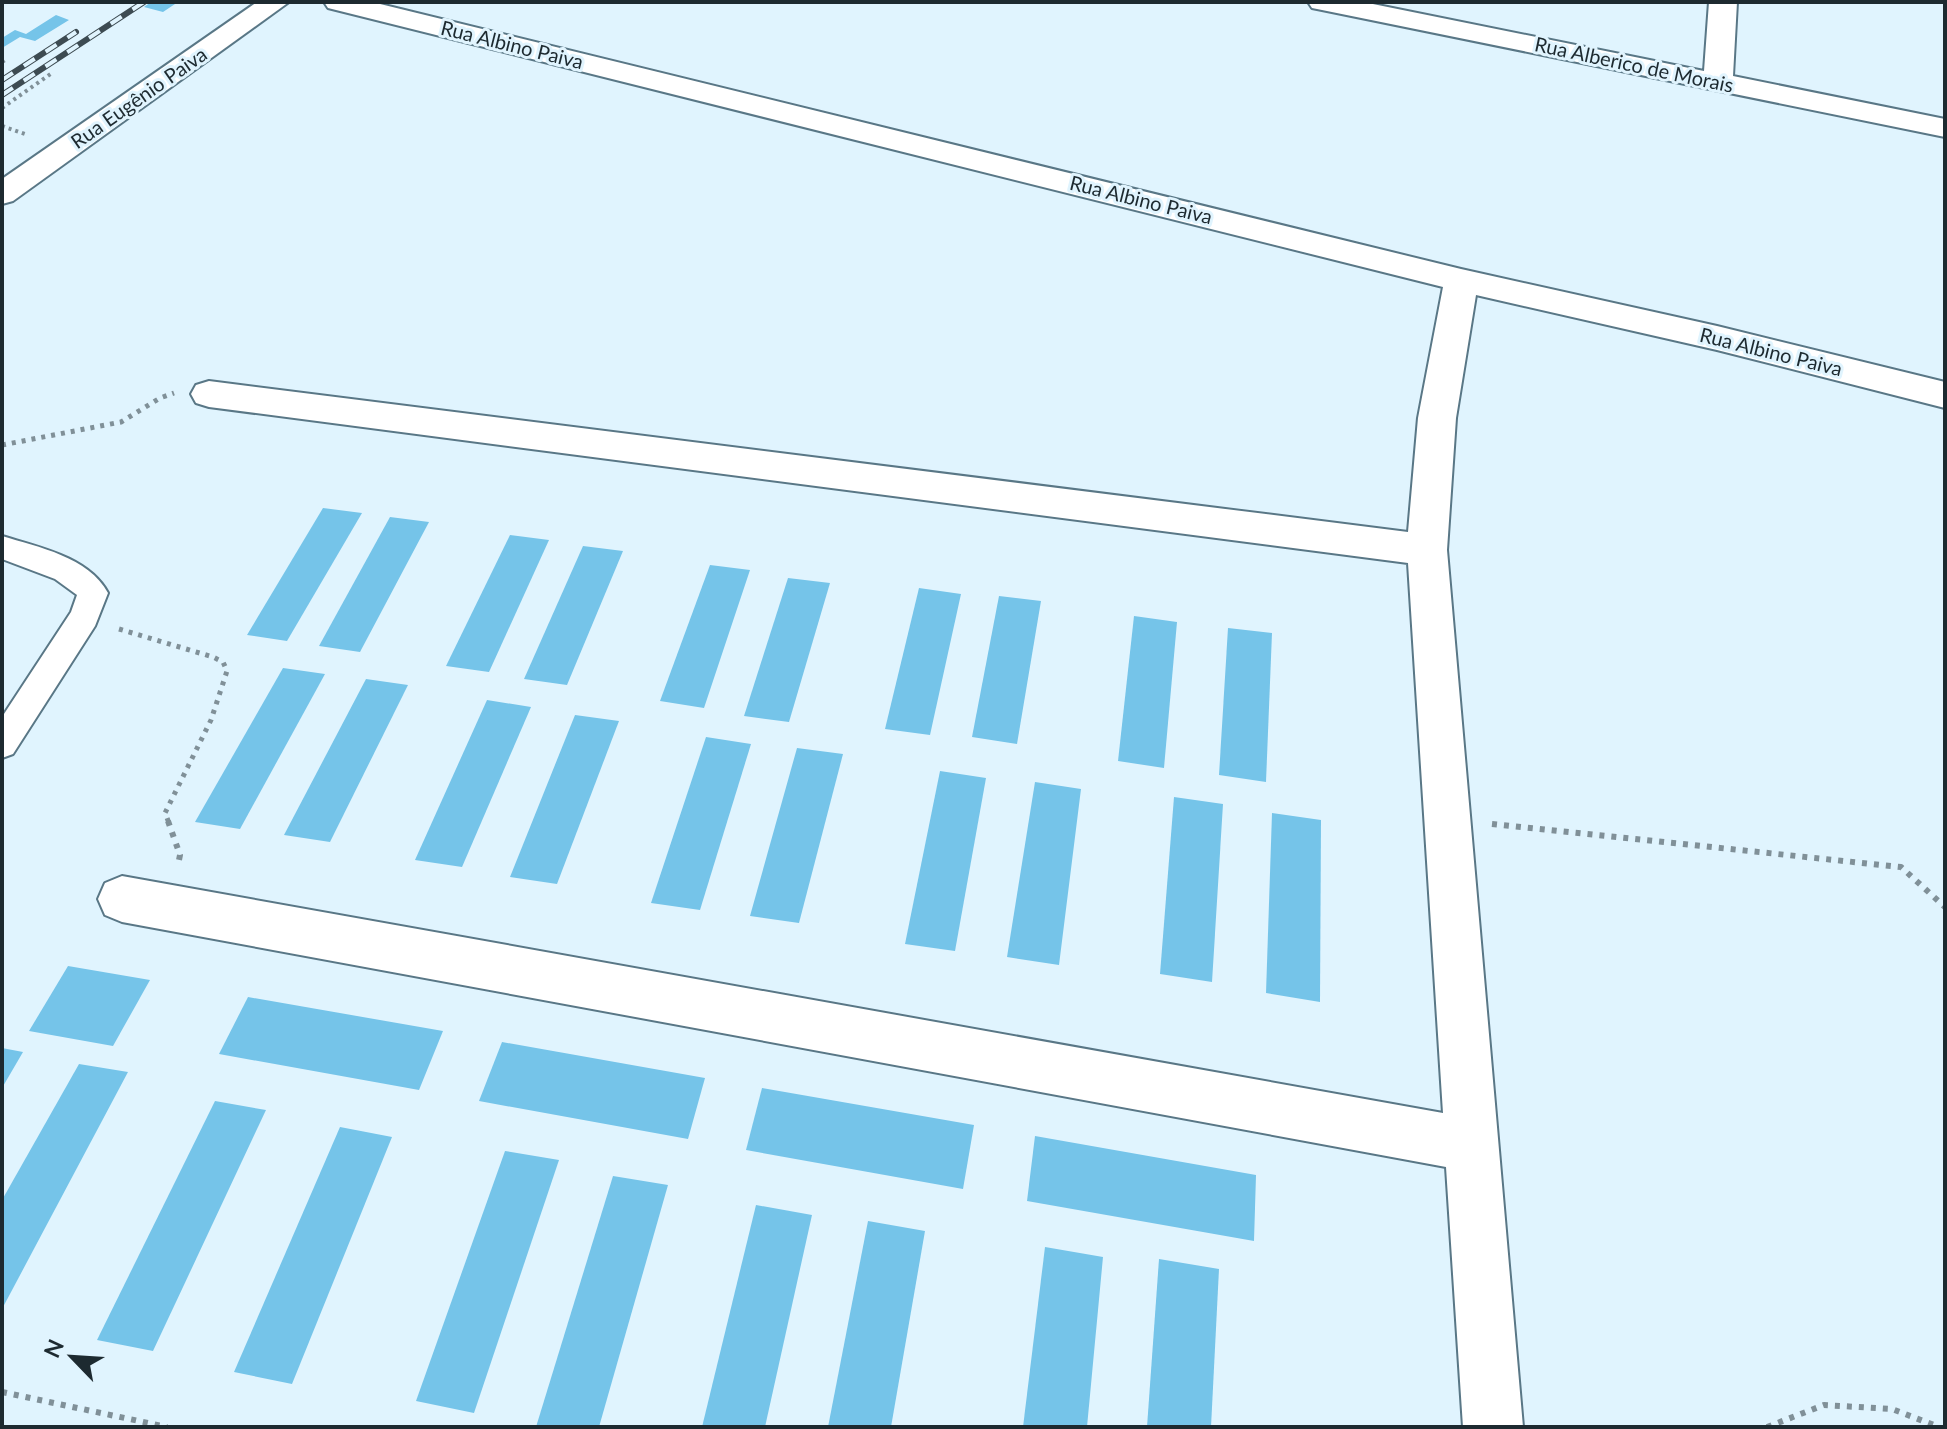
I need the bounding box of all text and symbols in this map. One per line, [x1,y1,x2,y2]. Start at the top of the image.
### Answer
street label: Rua Albino Paiva [439,15,586,73]
street label: Rua Alberico de Morais [1533,31,1736,97]
street label: Rua Eugênio Paiva [66,41,211,153]
street label: Rua Albino Paiva [1068,170,1215,228]
street label: Rua Albino Paiva [1698,322,1845,380]
north arrow [32,1317,112,1397]
text: N [38,1335,69,1362]

